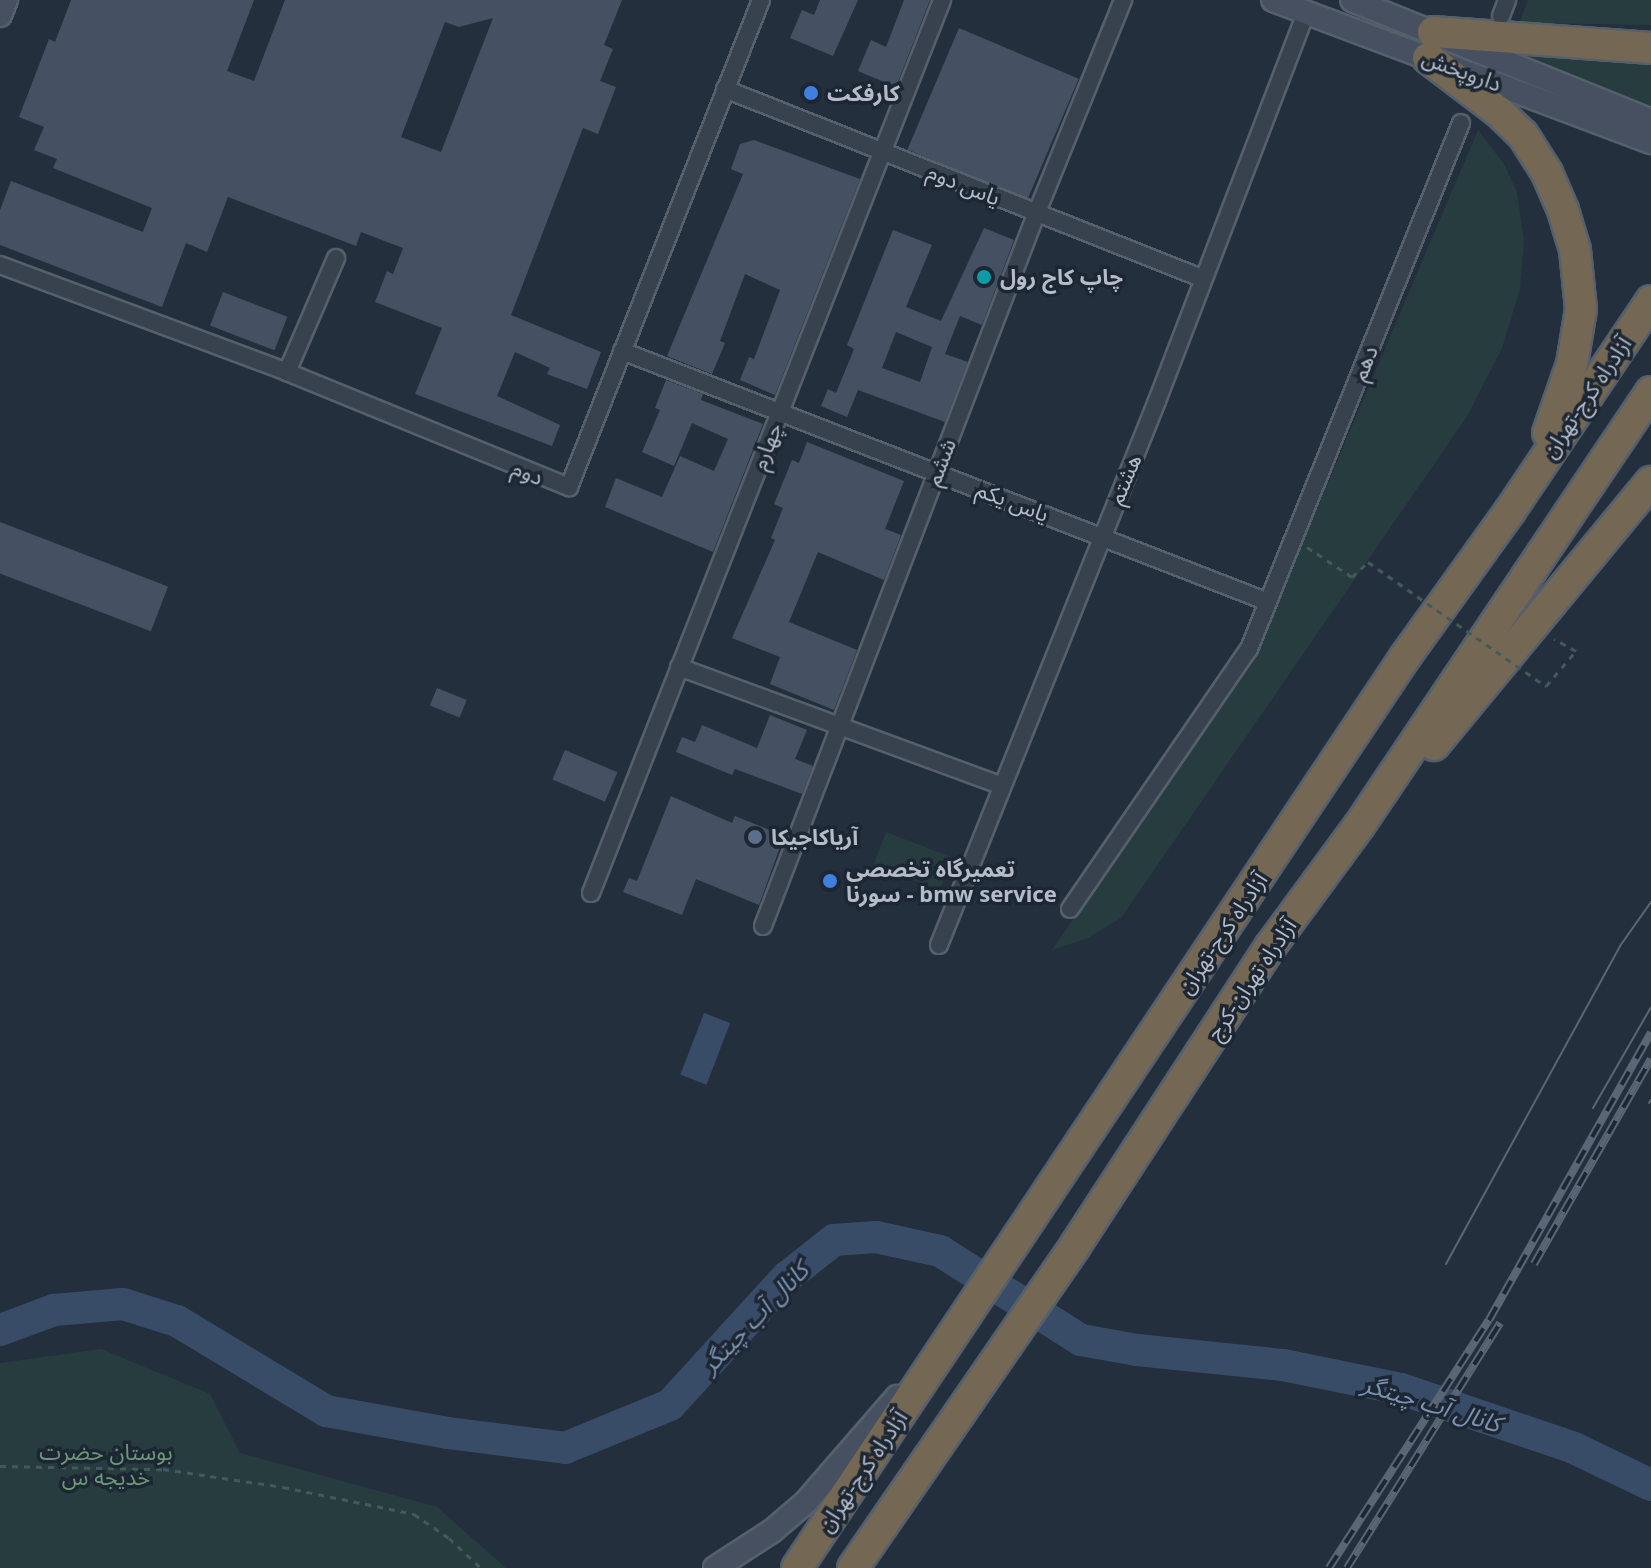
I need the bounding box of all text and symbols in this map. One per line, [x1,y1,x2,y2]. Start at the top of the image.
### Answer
street label: داروپخش [1419,44,1505,96]
place label: کارفکت [827,80,900,106]
marker: کارفکت [802,84,820,102]
street label: یاس دوم [924,157,1004,211]
place label: چاپ کاج رول [1000,264,1123,290]
marker: چاپ کاج رول [975,268,993,286]
street label: آزادراه کرج-تهران [1536,331,1636,463]
street label: دهم [1345,342,1383,384]
street label: چهارم [745,419,787,473]
street label: ششم [919,435,961,489]
street label: هشتم [1102,450,1146,508]
street label: دوم [509,454,547,490]
street label: یاس یکم [973,475,1053,527]
place label: آریاکاجیکا [771,824,858,850]
marker: آریاکاجیکا [746,828,764,846]
place label: تعمیرگاه تخصصی سورنا - bmw service [846,855,1057,906]
street label: آزادراه کرج-تهران [1172,867,1272,999]
marker: تعمیرگاه تخصصی سورنا - bmw service [821,872,839,890]
street label: آزادراه تهران-کرج [1201,913,1301,1045]
water label: کانال آب چیتگر [694,1256,814,1378]
water label: کانال آب چیتگر [1360,1368,1504,1438]
street label: آزادراه کرج-تهران [812,1405,912,1537]
park label: بوستان حضرت خدیجه س [39,1438,173,1490]

